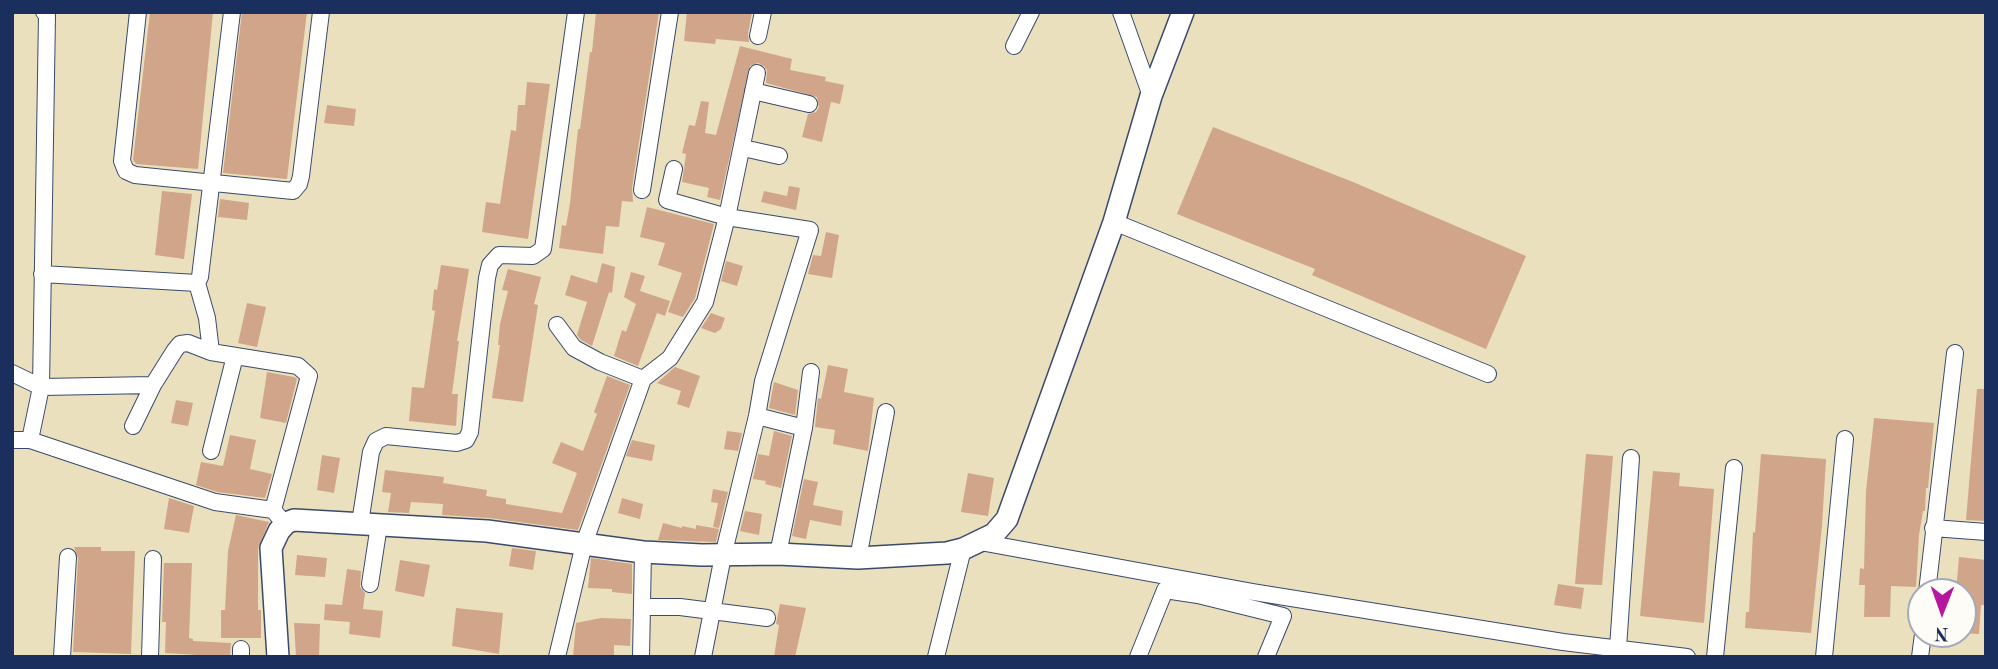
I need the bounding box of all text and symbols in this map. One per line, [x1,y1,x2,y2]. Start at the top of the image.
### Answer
north arrow [1907,578,1977,648]
text: N [1934,623,1949,642]

